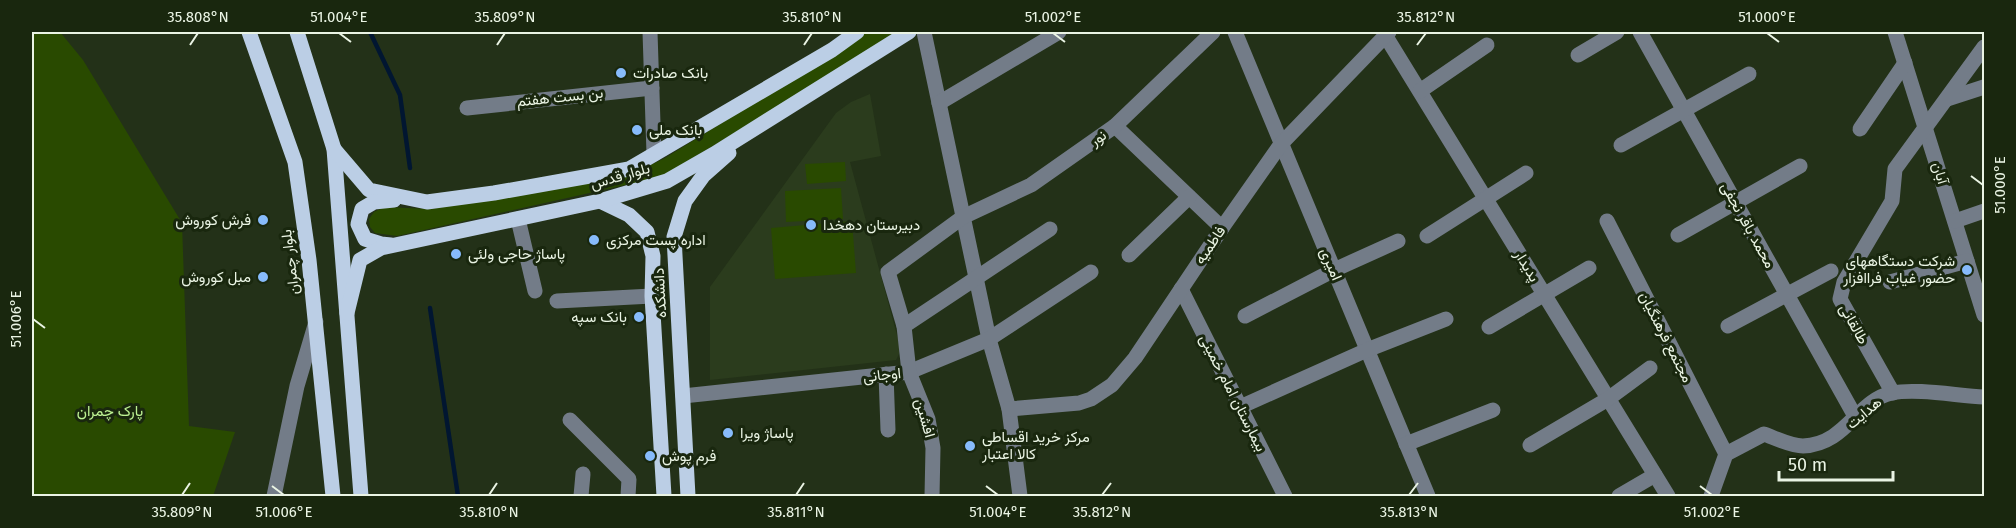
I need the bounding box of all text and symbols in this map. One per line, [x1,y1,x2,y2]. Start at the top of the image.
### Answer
text: 35.808°N [167,8,229,26]
text: 51.004°E [310,8,368,26]
text: 35.809°N [474,8,536,26]
text: 35.810°N [782,8,842,26]
text: 51.002°E [1025,8,1081,26]
text: 35.812°N [1397,8,1455,26]
text: 51.000°E [1738,8,1796,26]
place label: بانک صادرات [633,64,708,82]
marker: بانک صادرات [614,66,628,80]
street label: بن بست هفتم [516,84,604,111]
place label: بانک ملی [649,121,702,140]
marker: بانک ملی [630,123,644,137]
street label: نور [1085,126,1110,151]
text: 51.000°E [1991,156,2009,214]
street label: بلوار قدس [588,159,652,194]
street label: آبان [1928,160,1952,188]
street label: محمد باقر نجفی [1716,179,1779,272]
place label: فرش کوروش [175,211,251,230]
marker: فرش کوروش [256,213,270,227]
place label: دبیرستان دهخدا [823,216,920,234]
marker: دبیرستان دهخدا [804,218,818,232]
street label: فاطمیه [1191,222,1229,268]
street label: بلوار چمران [277,228,304,296]
place label: اداره پست مرکزی [606,231,706,250]
marker: اداره پست مرکزی [587,233,601,247]
place label: پاساژ حاجی ولئی [468,245,565,264]
street label: امیری [1315,245,1346,283]
street label: پدیدار [1509,246,1543,286]
marker: پاساژ حاجی ولئی [449,247,463,261]
place label: شرکت دستگاههای حضور غیاب فراافزار [1842,252,1955,287]
marker: شرکت دستگاههای حضور غیاب فراافزار [1960,263,1974,277]
street label: دانشکده [650,267,670,319]
place label: مبل کوروش [181,268,251,287]
marker: مبل کوروش [256,270,270,284]
street label: مجتمع فرهنگیان [1634,289,1697,386]
text: 51.006°E [7,290,25,348]
street label: طالقانی [1835,301,1873,348]
place label: بانک سپه [571,308,627,327]
marker: بانک سپه [632,310,646,324]
street label: بیمارستان امام خمینی [1195,331,1270,455]
street label: اوجانی [862,364,902,387]
street label: هدایت [1843,393,1885,433]
street label: افشین [910,396,939,440]
park label: پارک چمران [77,402,143,421]
place label: پاساژ ویرا [740,424,794,443]
marker: پاساژ ویرا [721,426,735,440]
place label: مرکز خرید اقساطی کالا اعتبار [981,428,1090,463]
marker: مرکز خرید اقساطی کالا اعتبار [963,439,977,453]
scale bar [1779,444,1893,482]
place label: فرم پوش [662,447,716,466]
marker: فرم پوش [643,449,657,463]
text: 50 m [1788,454,1827,476]
text: 35.809°N [151,503,213,521]
text: 51.006°E [255,503,313,521]
text: 35.810°N [459,503,519,521]
text: 35.811°N [767,503,825,521]
text: 51.004°E [969,503,1027,521]
text: 35.812°N [1073,503,1131,521]
text: 35.813°N [1380,503,1438,521]
text: 51.002°E [1684,503,1740,521]

